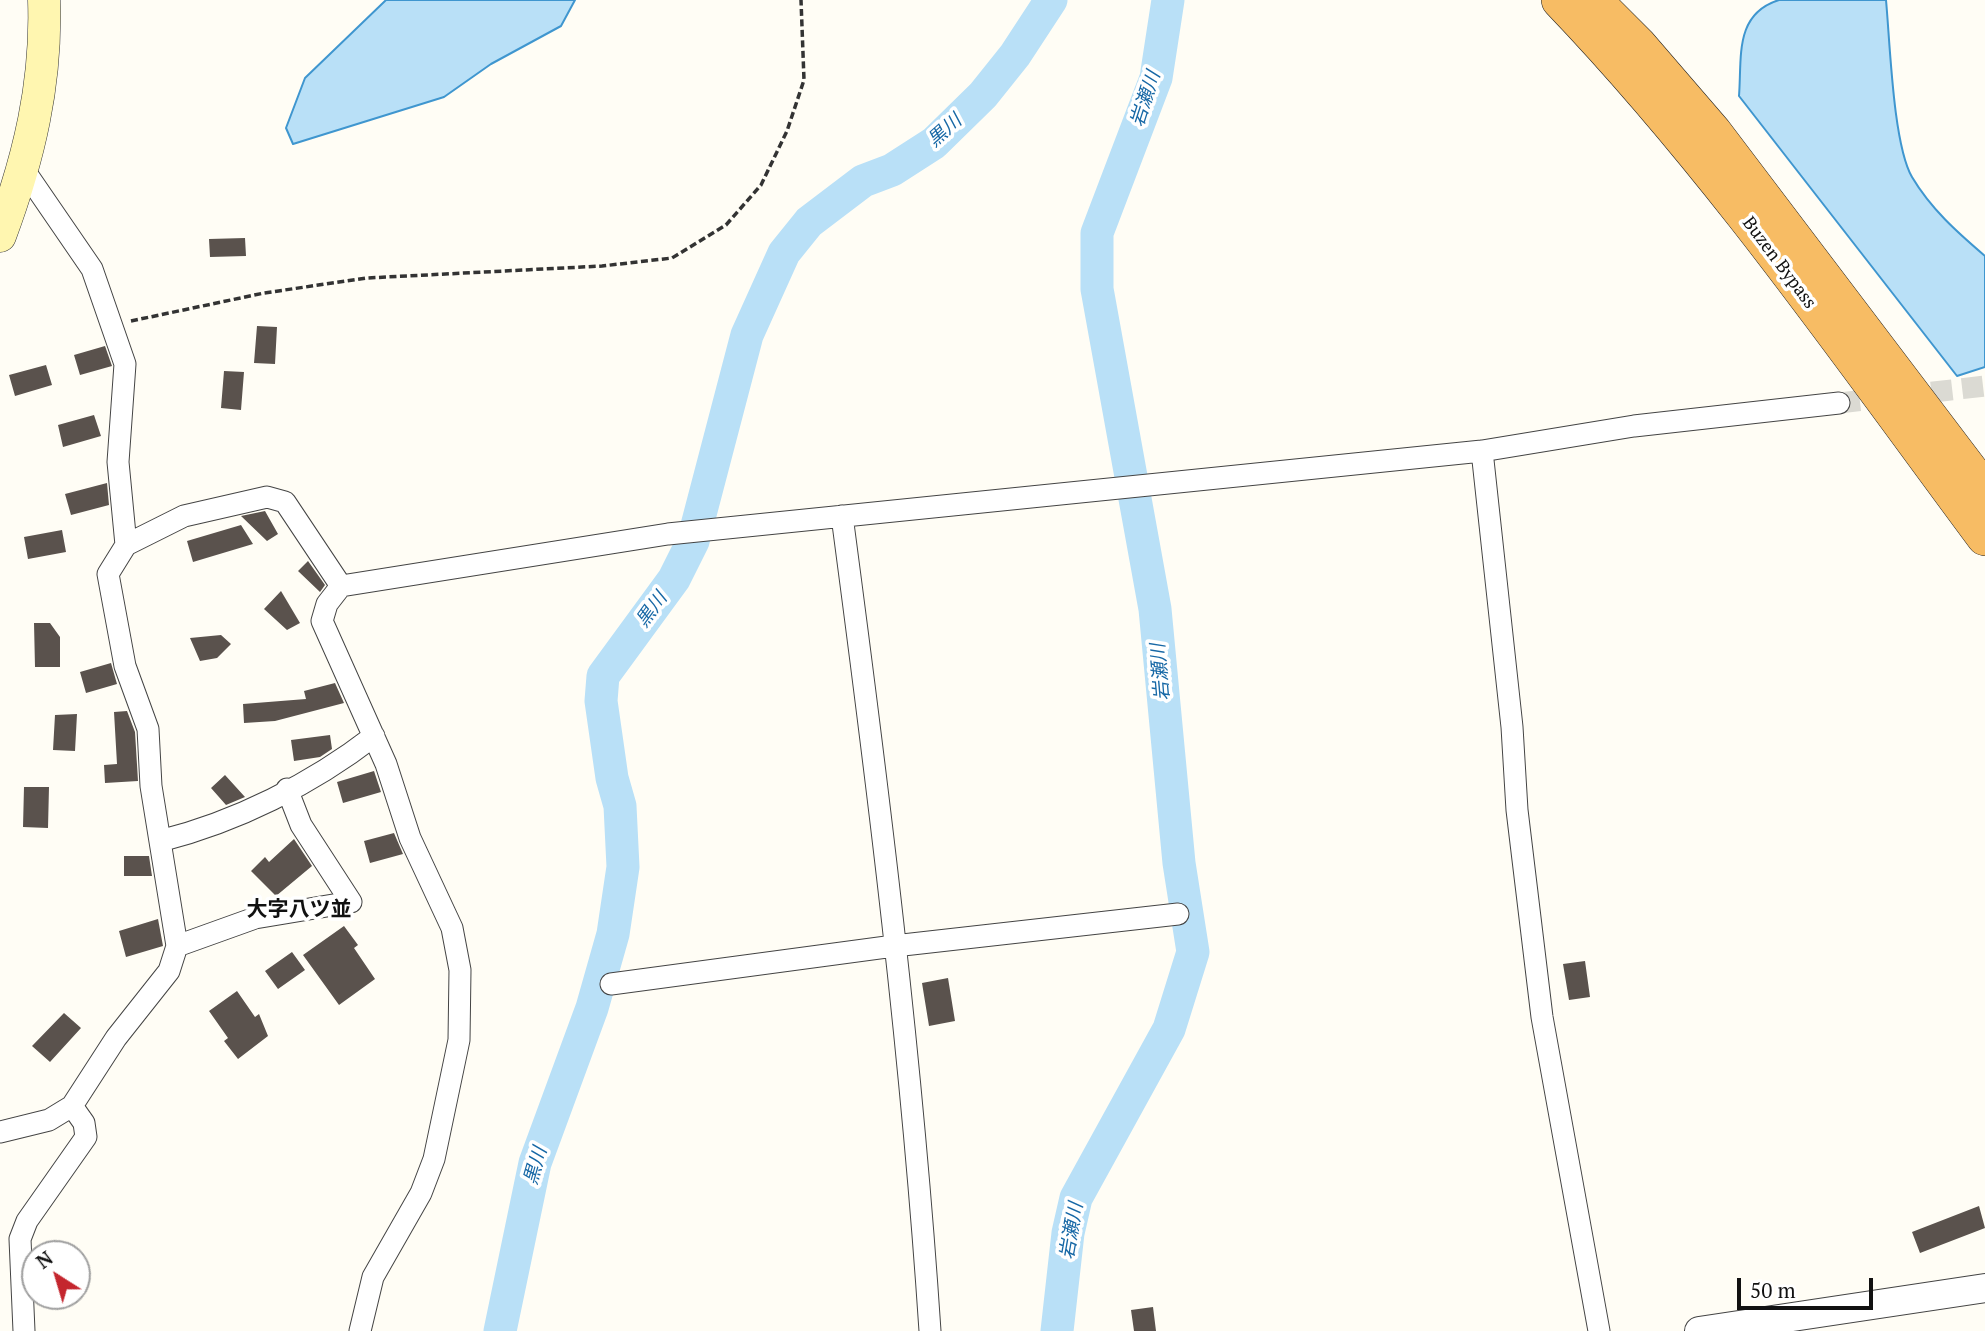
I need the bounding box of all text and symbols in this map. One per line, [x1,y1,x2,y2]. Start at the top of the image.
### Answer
water label: 岩瀬川 [1126,68,1166,130]
water label: 黒川 [923,110,967,152]
street label: Buzen Bypass [1738,213,1820,313]
water label: 黒川 [632,588,672,632]
water label: 岩瀬川 [1147,643,1175,701]
district label: 大字八ツ並 [247,897,351,923]
water label: 黒川 [520,1145,552,1187]
water label: 岩瀬川 [1056,1201,1088,1261]
north arrow [21,1240,91,1310]
text: N [31,1245,58,1274]
scale bar [1740,1264,1876,1308]
text: 50 m [1750,1276,1796,1304]

